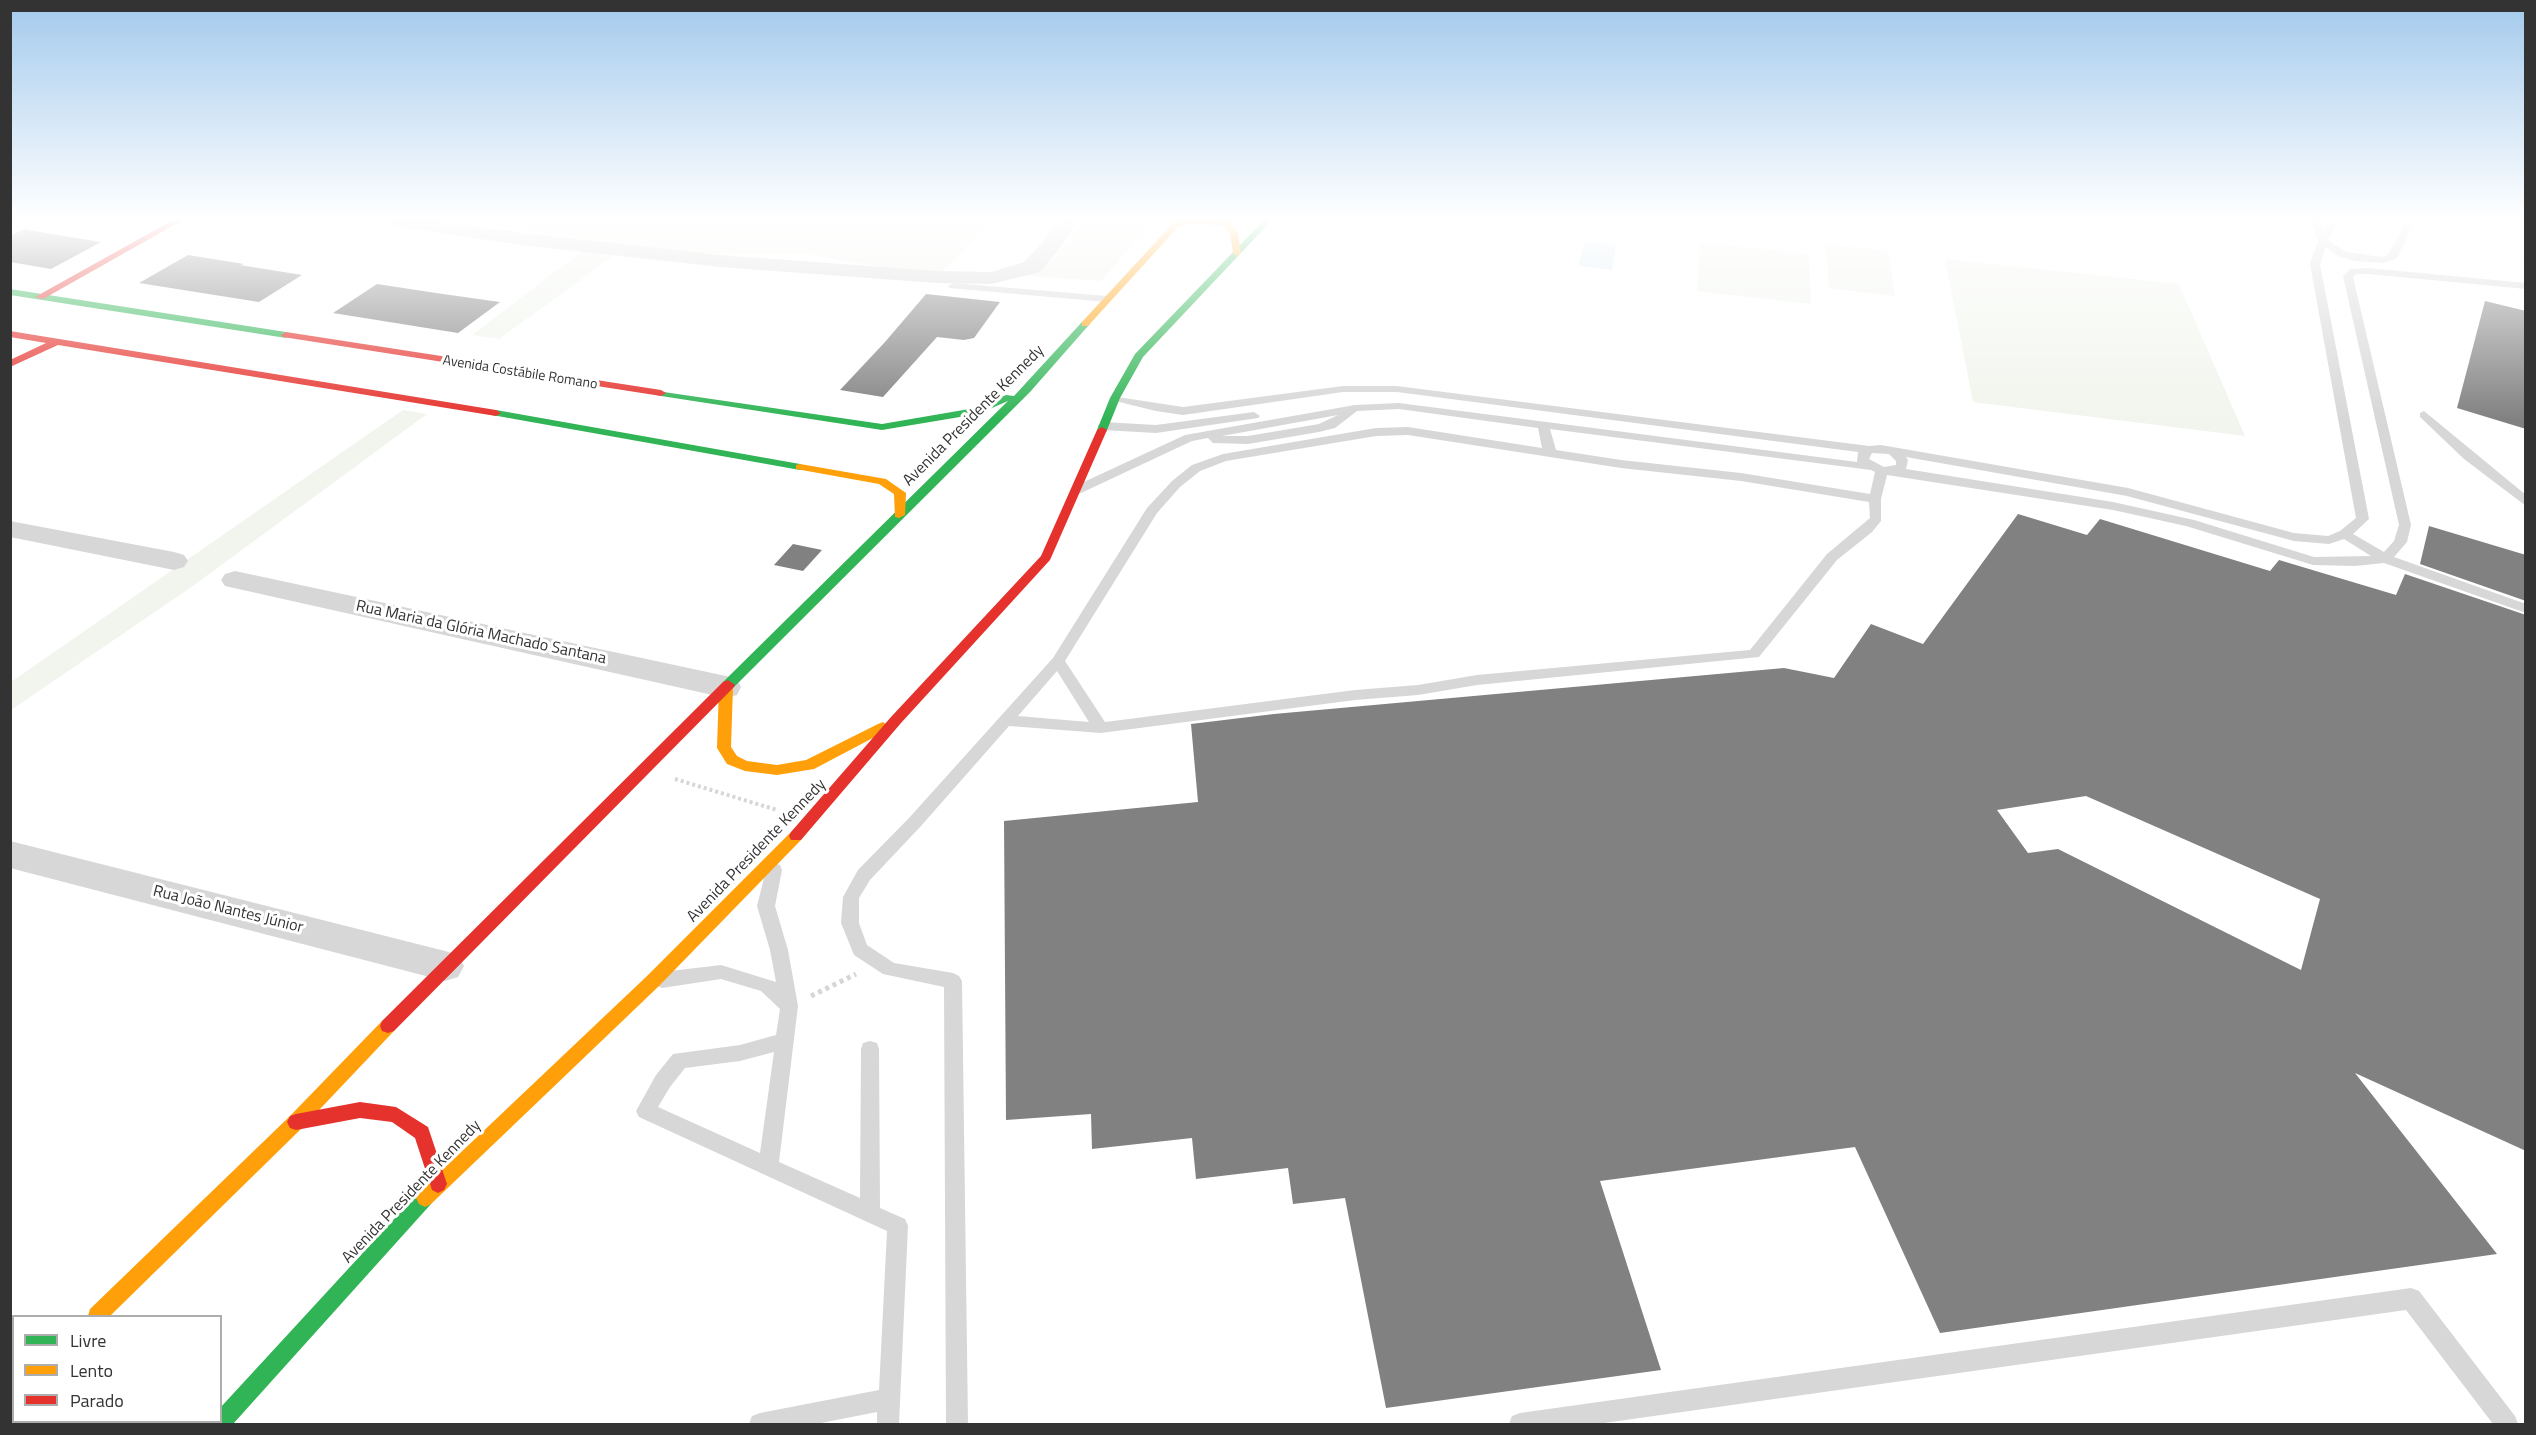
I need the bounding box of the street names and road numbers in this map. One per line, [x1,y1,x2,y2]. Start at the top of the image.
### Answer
street label: Avenida Presidente Kennedy [899,341,1049,491]
street label: Avenida Costábile Romano [441,352,599,394]
street label: Rua Maria da Glória Machado Santana [354,597,608,669]
street label: Avenida Presidente Kennedy [684,775,830,927]
street label: Rua João Nantes Júnior [151,882,305,938]
street label: Avenida Presidente Kennedy [339,1116,485,1268]

